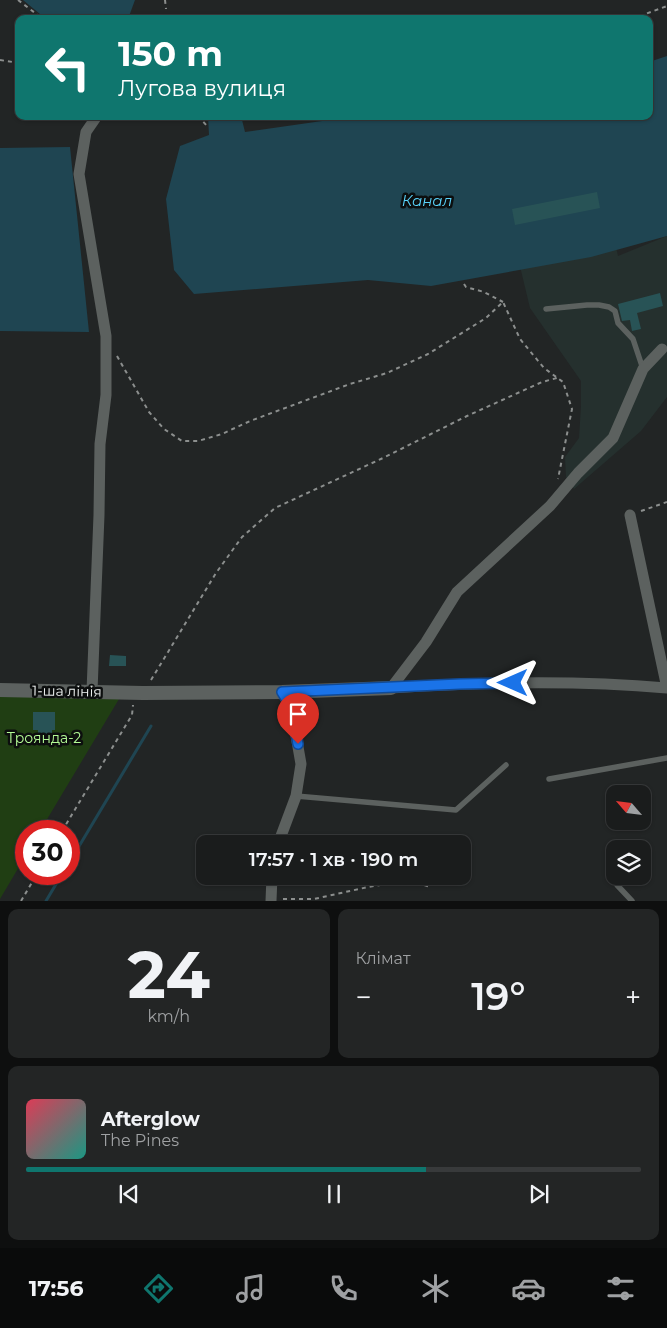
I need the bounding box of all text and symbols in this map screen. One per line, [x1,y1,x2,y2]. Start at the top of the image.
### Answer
text: 150 m [118,32,223,75]
icon: left [35,35,100,100]
text: Лугова вулиця [118,75,286,102]
water label: Канал [402,191,452,210]
position arrow [486,656,538,708]
street label: 1-ша лінія [32,681,102,701]
pin [277,693,319,744]
icon: arrive [284,700,312,728]
park label: Троянда-2 [7,729,81,747]
north arrow [606,785,651,830]
map controls [606,785,651,885]
speed limit sign: 30 [15,820,80,885]
button: layers [606,840,651,885]
text: 17:57 · 1 хв · 190 m [249,848,418,871]
text: 24 [128,935,210,1014]
text: Клімат [356,949,411,968]
text: 19° [471,973,525,1020]
text: − [356,980,372,1014]
text: + [625,980,641,1014]
text: km/h [147,1007,190,1026]
text: Afterglow [101,1108,200,1131]
text: The Pines [101,1131,179,1150]
icon: previous [115,1180,143,1208]
icon: pause [320,1180,348,1208]
icon: next [525,1180,553,1208]
icon: directions [141,1271,176,1306]
icon: music [233,1271,268,1306]
icon: phone [326,1271,361,1306]
icon: climate [418,1271,453,1306]
icon: car [511,1271,546,1306]
icon: filters [603,1271,638,1306]
text: 17:56 [29,1275,83,1302]

